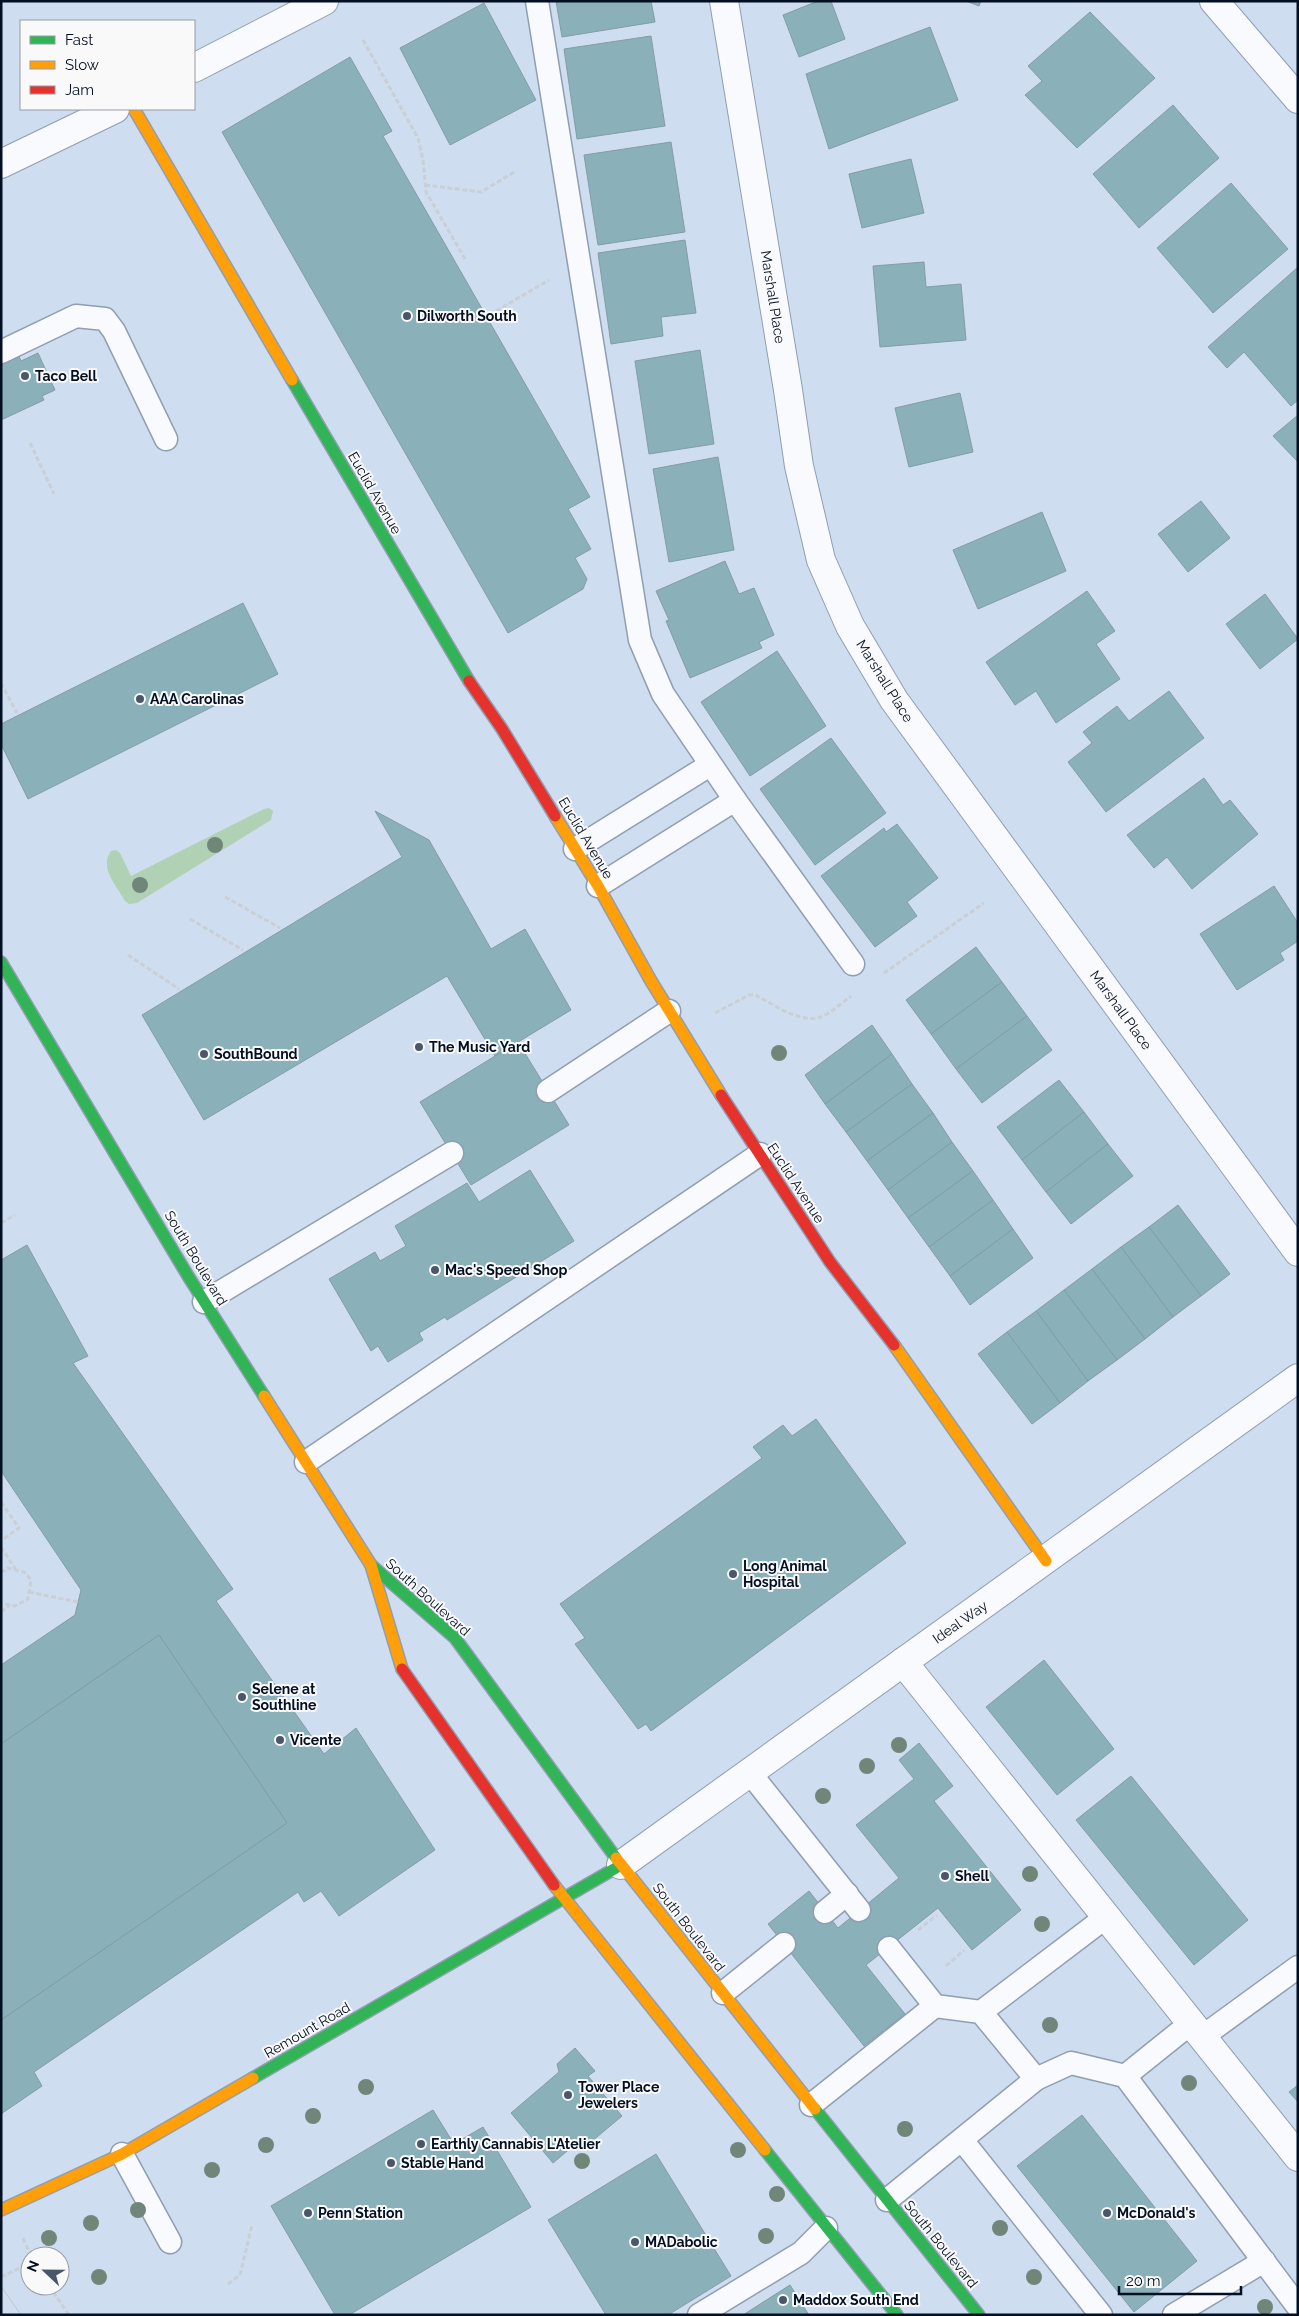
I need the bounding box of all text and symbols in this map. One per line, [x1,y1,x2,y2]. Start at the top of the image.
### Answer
legend [20,20,195,110]
text: Fast [65,31,93,49]
text: Slow [65,56,99,74]
text: Jam [65,81,94,99]
street label: Marshall Place [758,249,788,345]
place label: Dilworth South [417,308,517,324]
marker: Dilworth South [401,310,413,322]
place label: Taco Bell [35,368,98,384]
marker: Taco Bell [19,370,31,382]
street label: Euclid Avenue [345,449,405,537]
street label: Marshall Place [853,637,917,725]
place label: AAA Carolinas [150,691,244,707]
marker: AAA Carolinas [134,693,146,705]
street label: Euclid Avenue [555,794,617,882]
street label: Marshall Place [1087,967,1155,1053]
place label: The Music Yard [429,1039,530,1055]
marker: The Music Yard [413,1041,425,1053]
place label: SouthBound [214,1046,298,1062]
marker: SouthBound [198,1048,210,1060]
street label: Euclid Avenue [764,1140,828,1226]
street label: South Boulevard [161,1208,231,1308]
place label: Mac's Speed Shop [445,1262,567,1278]
marker: Mac's Speed Shop [429,1264,441,1276]
street label: South Boulevard [383,1555,473,1639]
place label: Long Animal Hospital [743,1558,827,1590]
marker: Long Animal Hospital [727,1568,739,1580]
street label: Ideal Way [929,1597,991,1647]
place label: Selene at Southline [252,1681,317,1713]
marker: Selene at Southline [236,1691,248,1703]
place label: Vicente [290,1732,342,1748]
marker: Vicente [274,1734,286,1746]
place label: Shell [955,1868,990,1884]
marker: Shell [939,1870,951,1882]
street label: South Boulevard [650,1880,728,1974]
street label: Remount Road [261,1999,353,2061]
place label: Tower Place Jewelers [578,2079,660,2111]
marker: Tower Place Jewelers [562,2089,574,2101]
place label: Earthly Cannabis L'Atelier [431,2136,601,2152]
marker: Earthly Cannabis L'Atelier [415,2138,427,2150]
place label: Stable Hand [401,2155,484,2171]
marker: Stable Hand [385,2157,397,2169]
street label: South Boulevard [901,2197,981,2291]
place label: Penn Station [318,2205,403,2221]
place label: McDonald's [1117,2205,1196,2221]
marker: Penn Station [302,2207,314,2219]
marker: McDonald's [1101,2207,1113,2219]
place label: MADabolic [645,2234,718,2250]
marker: MADabolic [629,2236,641,2248]
north arrow [20,2246,70,2296]
text: N [24,2258,42,2274]
scale bar [1119,2264,1242,2296]
text: 20 m [1126,2272,1161,2290]
place label: Maddox South End [793,2292,919,2308]
marker: Maddox South End [777,2294,789,2306]

